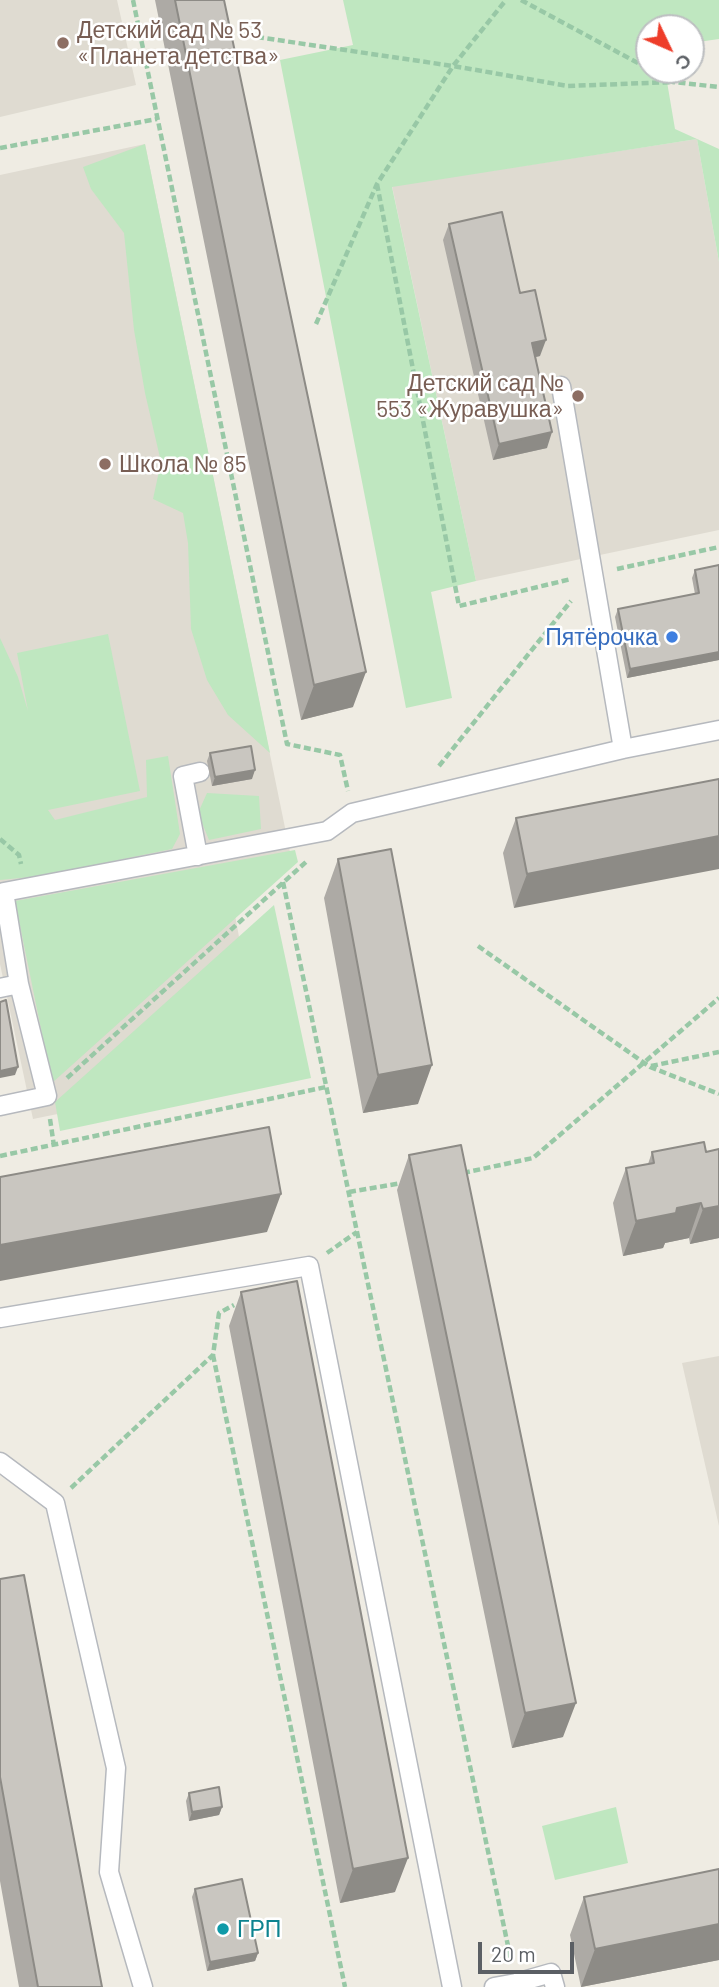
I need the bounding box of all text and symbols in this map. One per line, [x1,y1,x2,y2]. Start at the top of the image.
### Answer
north arrow [635,14,705,84]
place label: Детский сад № 53 «Планета детства» [77,16,279,70]
marker: Детский сад № 53 «Планета детства» [55,35,71,51]
text: С [671,50,697,75]
place label: Детский сад № 553 «Журавушка» [376,369,564,423]
marker: Детский сад № 553 «Журавушка» [570,388,586,404]
place label: Школа № 85 [119,450,247,478]
marker: Школа № 85 [97,456,113,472]
place label: Пятёрочка [545,623,658,651]
marker: Пятёрочка [664,629,680,645]
place label: ГРП [237,1915,281,1943]
marker: ГРП [215,1921,231,1937]
scale bar [481,1927,577,1971]
text: 20 m [491,1941,536,1966]

